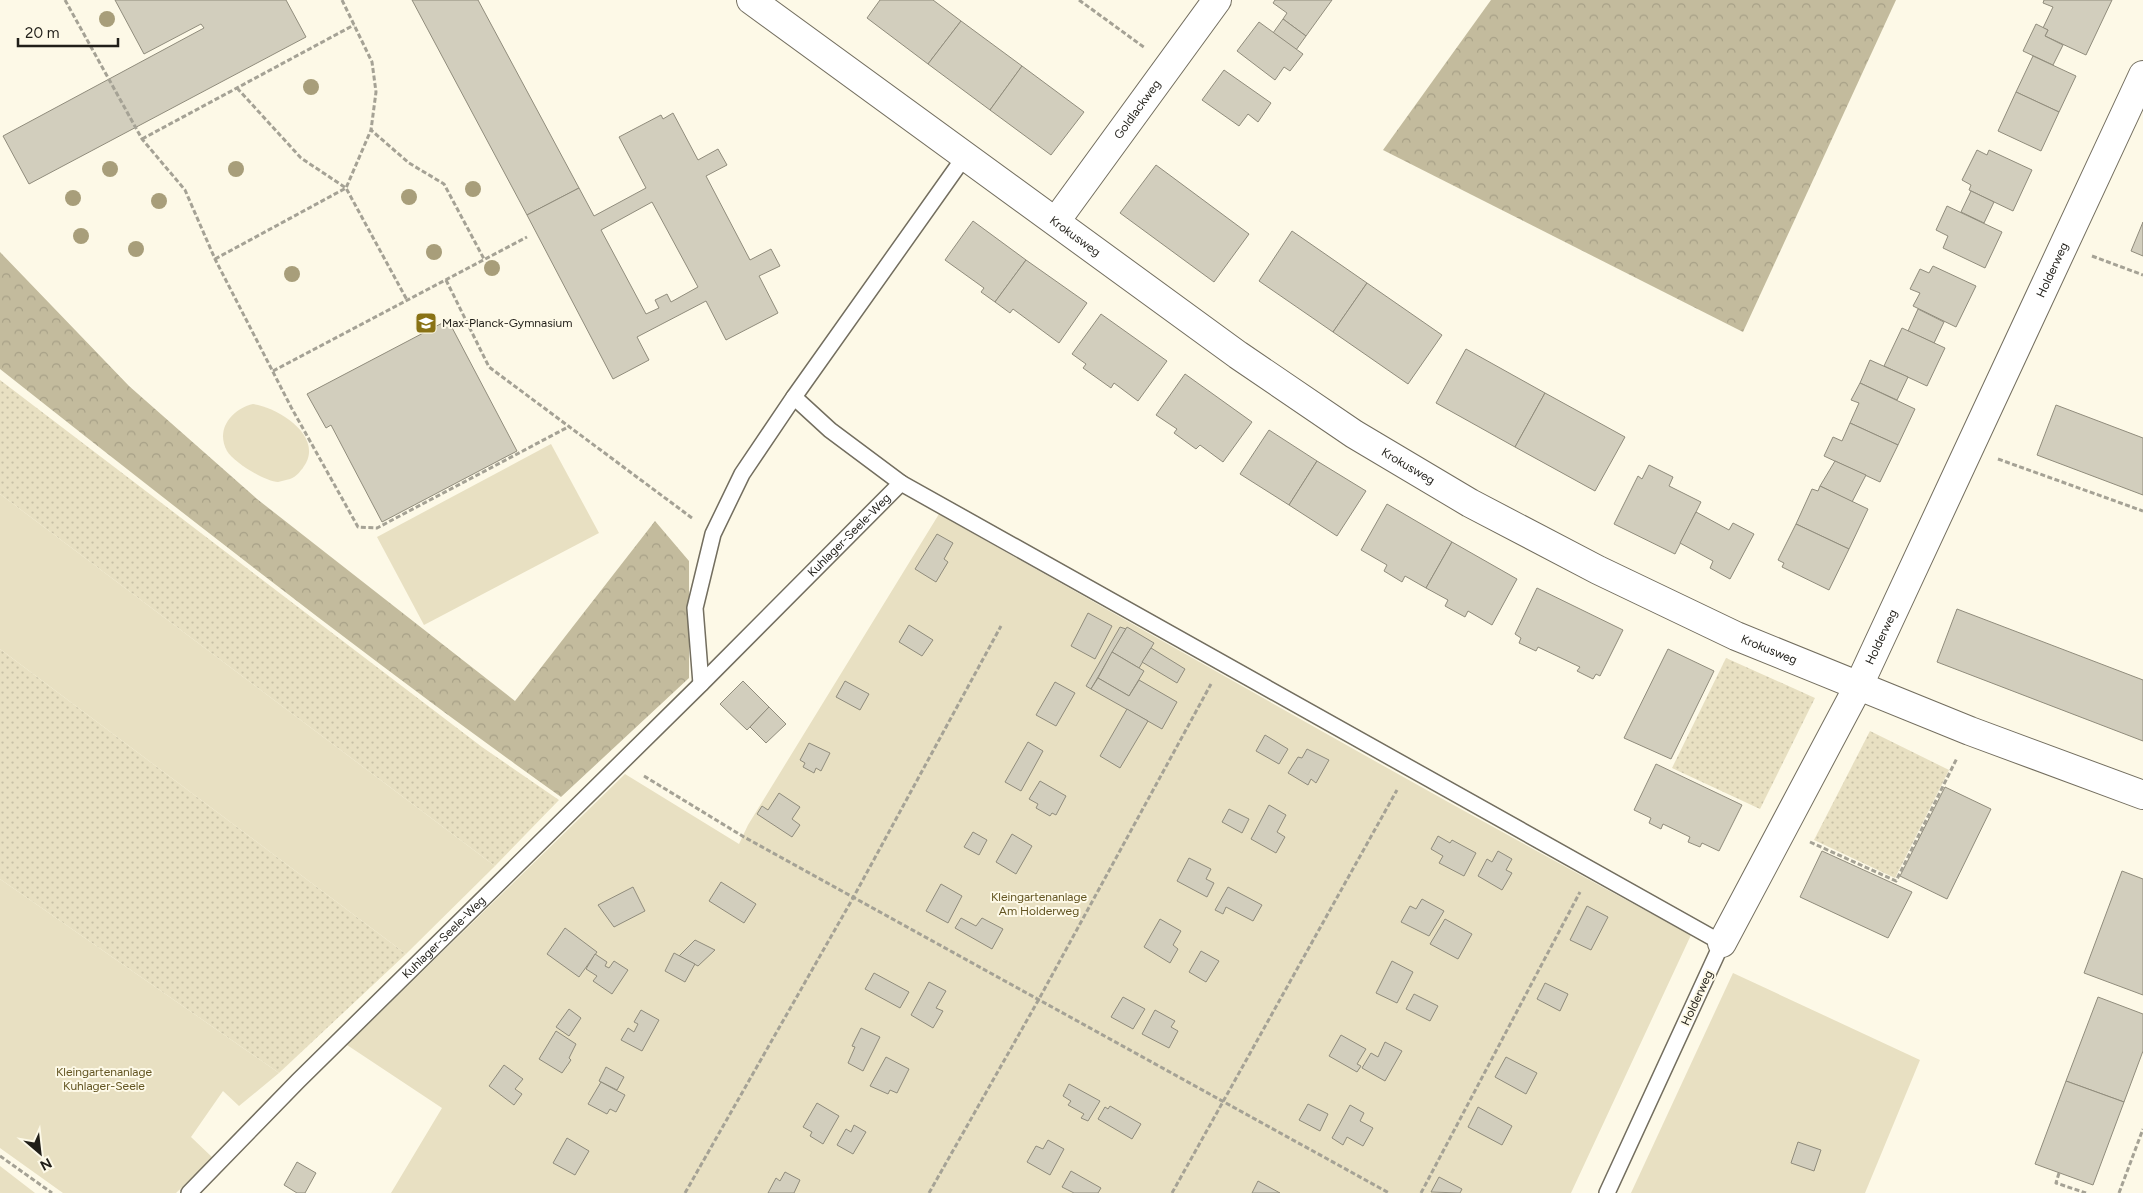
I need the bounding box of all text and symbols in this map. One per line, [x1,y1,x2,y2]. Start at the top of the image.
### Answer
scale bar [18,15,118,47]
text: 20 m [25,24,59,42]
street label: Goldlackweg [1111,77,1163,142]
street label: Krokusweg [1047,213,1103,259]
street label: Holderweg [2033,240,2071,300]
school or university icon: Max-Planck-Gymnasium [414,311,438,335]
place label: Max-Planck-Gymnasium [442,316,572,330]
street label: Krokusweg [1379,445,1437,487]
street label: Kuhlager-Seele-Weg [805,491,893,580]
street label: Holderweg [1862,607,1900,667]
street label: Krokusweg [1739,632,1799,667]
park label: Kleingartenanlage Am Holderweg [991,890,1088,918]
street label: Kuhlager-Seele-Weg [399,893,488,981]
street label: Holderweg [1678,968,1716,1028]
park label: Kleingartenanlage Kuhlager-Seele [56,1065,153,1093]
north arrow [15,1128,65,1178]
text: N [37,1154,55,1174]

